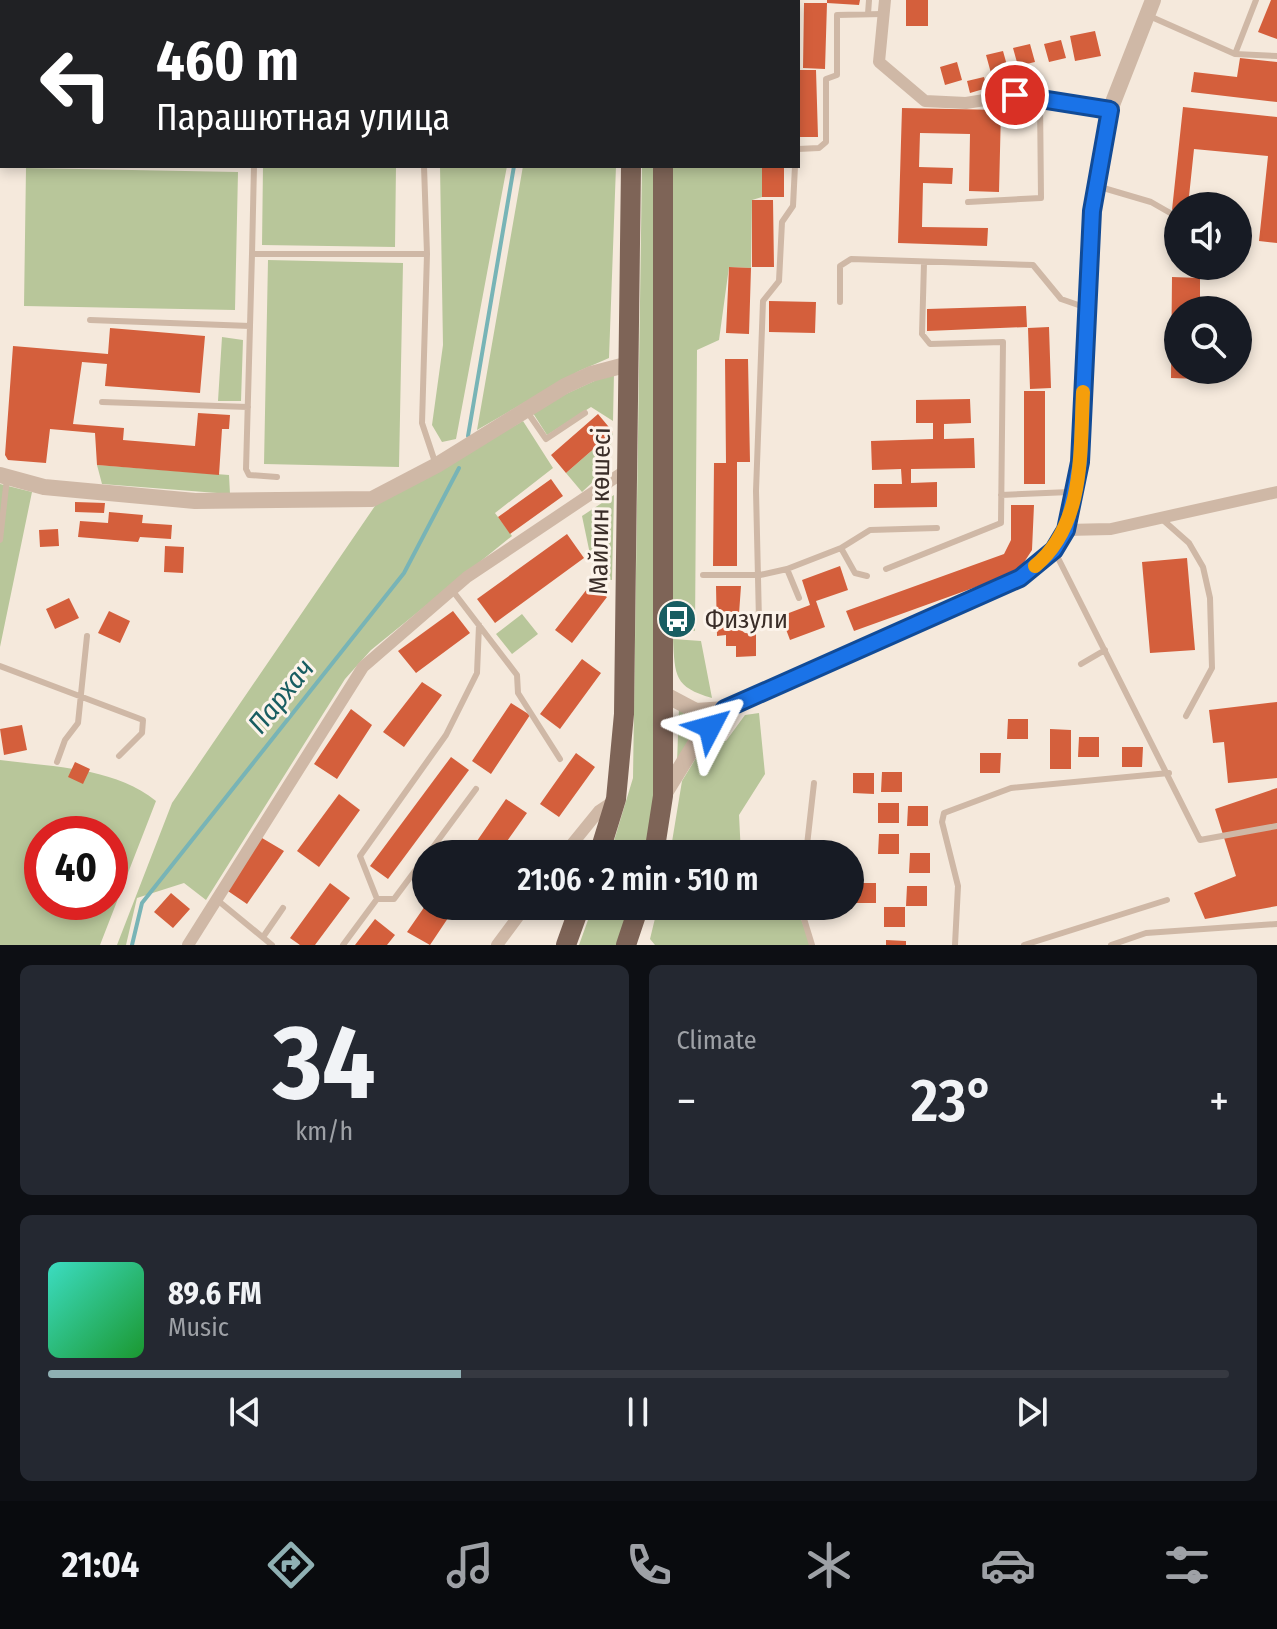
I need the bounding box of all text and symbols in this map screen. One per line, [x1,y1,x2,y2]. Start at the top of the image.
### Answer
text: 460 m [156,28,299,95]
icon: left [24,32,128,136]
pin [981,61,1049,129]
icon: arrive [993,73,1037,117]
text: Парашютная улица [156,96,450,140]
map controls [1164,192,1252,384]
button: sound [1164,192,1252,280]
button: search [1164,296,1252,384]
street label: Майлин көшесі [583,427,617,595]
bus stop icon: Физули [656,598,698,640]
place label: Физули [705,604,788,635]
water label: Пархач [241,652,321,740]
position arrow [668,685,752,769]
speed limit sign: 40 [24,816,128,920]
text: 21:06 · 2 min · 510 m [517,862,759,898]
text: 34 [273,1001,375,1126]
text: Climate [677,1025,757,1056]
text: 23° [911,1065,995,1137]
text: − [677,1075,696,1128]
text: + [1209,1075,1229,1128]
text: km/h [295,1116,353,1147]
text: 89.6 FM [168,1276,262,1312]
text: Music [168,1312,229,1343]
icon: previous [223,1390,267,1434]
icon: pause [616,1390,660,1434]
icon: next [1010,1390,1054,1434]
icon: directions [263,1537,319,1593]
icon: music [442,1537,498,1593]
icon: phone [621,1537,677,1593]
icon: climate [801,1537,857,1593]
icon: car [980,1537,1036,1593]
icon: filters [1159,1537,1215,1593]
text: 21:04 [62,1543,139,1587]

